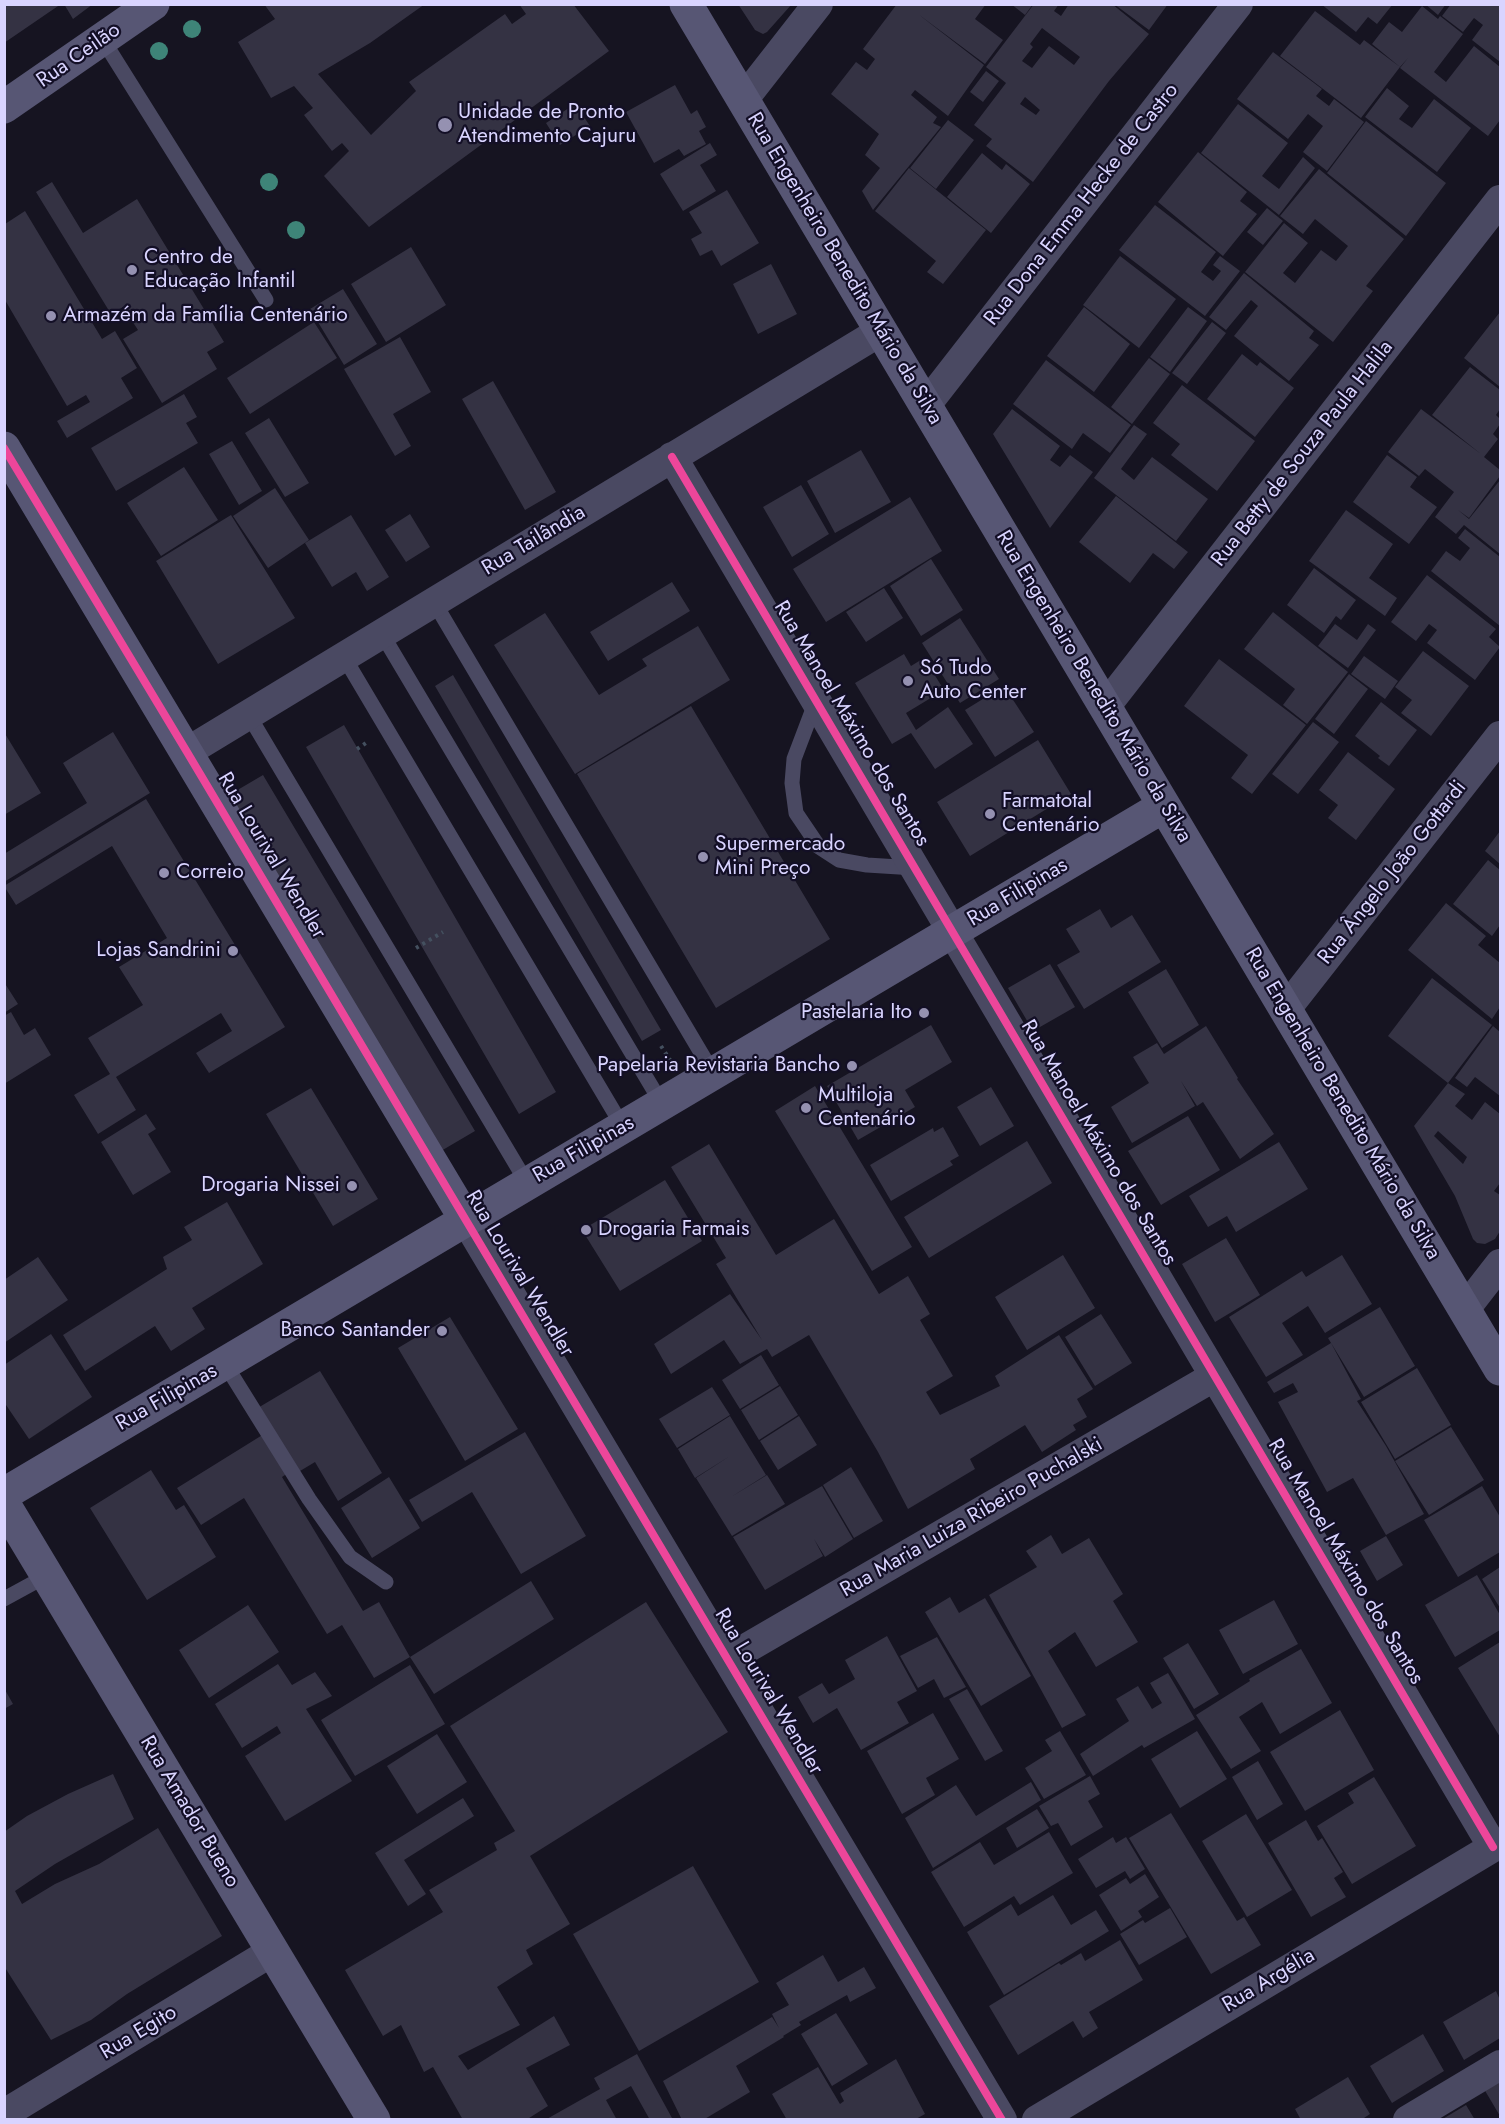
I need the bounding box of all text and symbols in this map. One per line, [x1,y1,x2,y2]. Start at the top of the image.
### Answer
street label: Rua Ceilão [32,18,126,94]
street label: Rua Dona Emma Hecke de Castro [980,79,1184,331]
place label: Unidade de Pronto Atendimento Cajuru [458,100,636,150]
street label: Rua Engenheiro Benedito Mário da Silva [741,109,947,429]
marker: Unidade de Pronto Atendimento Cajuru [436,116,454,134]
place label: Centro de Educação Infantil [144,245,295,295]
marker: Centro de Educação Infantil [125,263,139,277]
place label: Armazém da Família Centenário [63,303,348,329]
marker: Armazém da Família Centenário [44,309,58,323]
street label: Rua Betty de Souza Paula Halila [1207,336,1399,572]
street label: Rua Tailândia [478,500,590,582]
street label: Rua Engenheiro Benedito Mário da Silva [990,527,1196,847]
street label: Rua Manoel Máximo dos Santos [768,597,934,851]
place label: Só Tudo Auto Center [920,656,1027,706]
marker: Só Tudo Auto Center [901,674,915,688]
street label: Rua Lourival Wendler [211,768,331,944]
street label: Rua Ângelo João Gottardi [1313,776,1473,970]
place label: Farmatotal Centenário [1002,789,1099,839]
marker: Farmatotal Centenário [983,807,997,821]
place label: Supermercado Mini Preço [715,832,845,882]
marker: Supermercado Mini Preço [696,850,710,864]
street label: Rua Filipinas [963,853,1073,933]
place label: Correio [176,860,244,886]
marker: Correio [157,866,171,880]
place label: Lojas Sandrini [96,938,221,964]
marker: Lojas Sandrini [226,944,240,958]
street label: Rua Engenheiro Benedito Mário da Silva [1239,944,1445,1264]
place label: Pastelaria Ito [801,1000,912,1026]
marker: Pastelaria Ito [917,1006,931,1020]
street label: Rua Manoel Máximo dos Santos [1015,1016,1181,1270]
place label: Papelaria Revistaria Bancho [597,1053,840,1079]
marker: Papelaria Revistaria Bancho [845,1059,859,1073]
place label: Multiloja Centenário [818,1083,915,1133]
marker: Multiloja Centenário [799,1101,813,1115]
street label: Rua Filipinas [529,1111,639,1189]
place label: Drogaria Nissei [201,1173,340,1199]
marker: Drogaria Nissei [345,1179,359,1193]
street label: Rua Lourival Wendler [459,1186,579,1362]
place label: Drogaria Farmais [598,1217,749,1243]
marker: Drogaria Farmais [579,1223,593,1237]
place label: Banco Santander [281,1318,430,1344]
marker: Banco Santander [435,1324,449,1338]
street label: Rua Filipinas [112,1359,222,1437]
street label: Rua Maria Luiza Ribeiro Puchalski [837,1433,1107,1603]
street label: Rua Manoel Máximo dos Santos [1262,1435,1428,1689]
street label: Rua Lourival Wendler [708,1604,828,1780]
street label: Rua Amador Bueno [134,1732,244,1892]
street label: Rua Argélia [1218,1944,1320,2018]
street label: Rua Egito [96,2000,182,2066]

